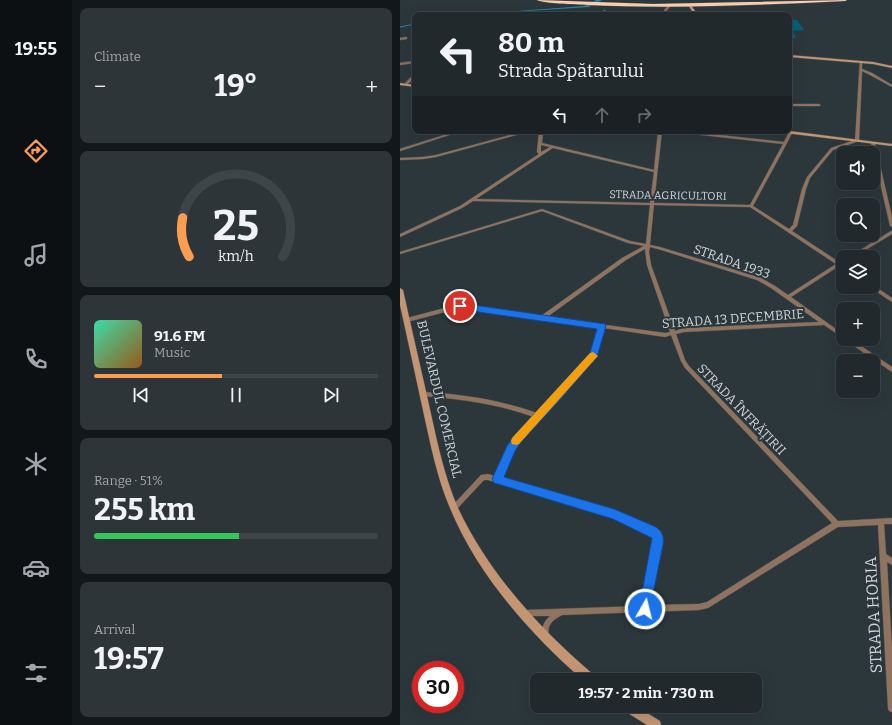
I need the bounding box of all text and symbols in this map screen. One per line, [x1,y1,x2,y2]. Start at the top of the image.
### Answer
text: 80 m [498,26,564,59]
icon: left [432,28,484,80]
text: 19:55 [15,38,57,60]
text: Climate [94,49,141,64]
text: Strada Spătarului [498,60,644,82]
text: 19° [214,68,258,104]
text: − [94,73,106,100]
text: + [365,73,378,100]
icon: left [549,104,571,126]
icon: ahead [591,104,613,126]
icon: right [633,104,655,126]
icon: directions [22,137,50,165]
map controls [836,146,880,398]
button: sound [836,146,880,190]
street label: STRADA AGRICULTORI [609,188,727,203]
button: search [836,198,880,242]
text: 25 [213,201,259,251]
icon: music [22,241,50,269]
street label: STRADA 1933 [692,241,772,282]
text: km/h [218,248,254,265]
button: layers [836,250,880,294]
pin [443,289,477,323]
icon: arrive [449,295,471,317]
button: + [836,302,880,346]
street label: STRADA 13 DECEMBRIE [661,306,805,331]
street label: BULEVARDUL COMERCIAL [414,319,465,479]
text: 91.6 FM [154,327,205,345]
icon: phone [22,345,50,373]
text: Music [154,345,190,360]
button: − [836,354,880,398]
street label: STRADA ÎNFRĂȚIRII [694,361,789,459]
icon: previous [130,384,152,406]
icon: pause [225,384,247,406]
icon: next [320,384,342,406]
icon: climate [22,450,50,478]
text: Range · 51% [94,473,163,488]
text: 255 km [94,492,195,528]
icon: car [22,554,50,582]
street label: STRADA HORIA [861,556,886,674]
position arrow [624,588,666,630]
text: Arrival [94,622,135,637]
text: 19:57 [94,641,164,677]
icon: filters [22,659,50,687]
speed limit sign: 30 [412,661,464,713]
text: 19:57 · 2 min · 730 m [578,684,714,702]

